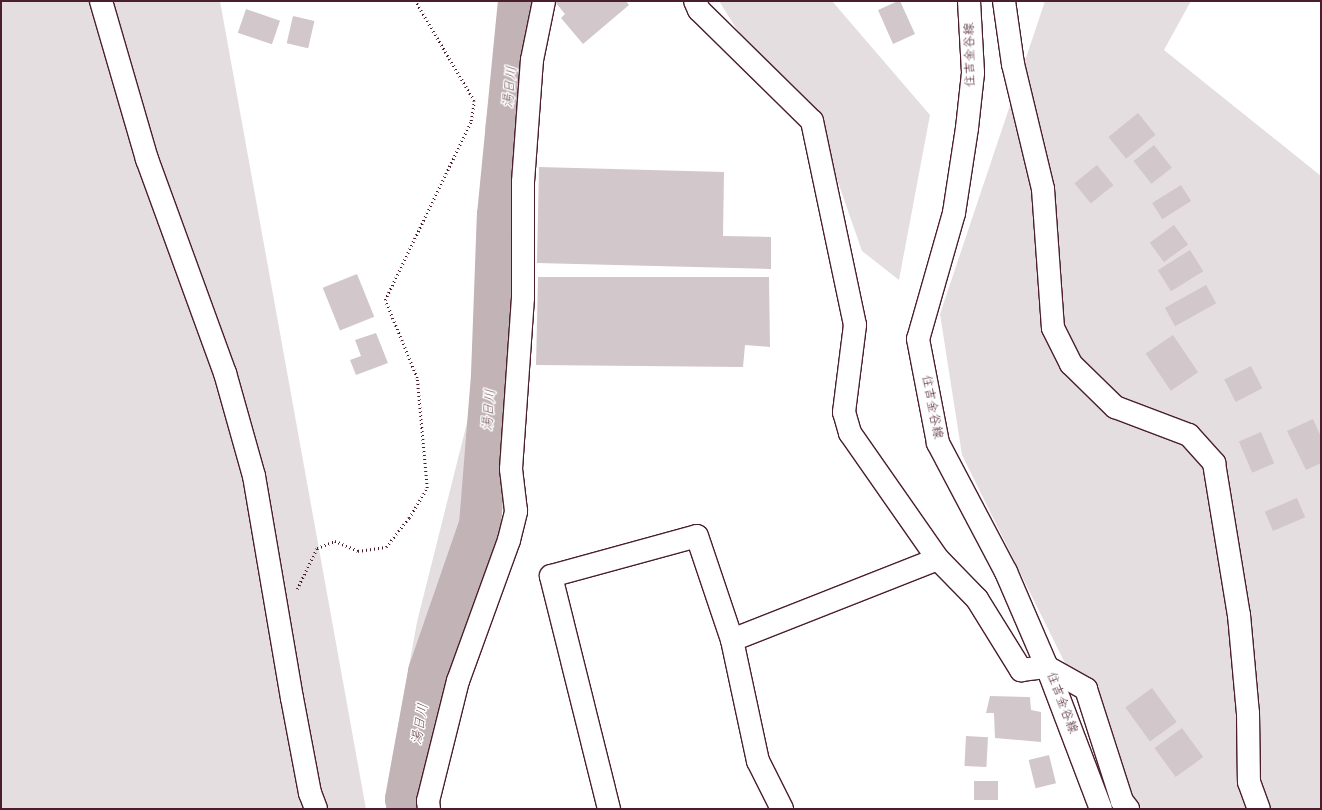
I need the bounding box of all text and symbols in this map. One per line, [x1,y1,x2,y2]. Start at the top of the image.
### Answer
street label: 住吉金谷線 [963,22,979,88]
water label: 湯日川 [499,65,521,109]
street label: 住吉金谷線 [917,374,945,440]
water label: 湯日川 [479,388,499,432]
street label: 住吉金谷線 [1042,670,1080,736]
water label: 湯日川 [408,702,432,746]

